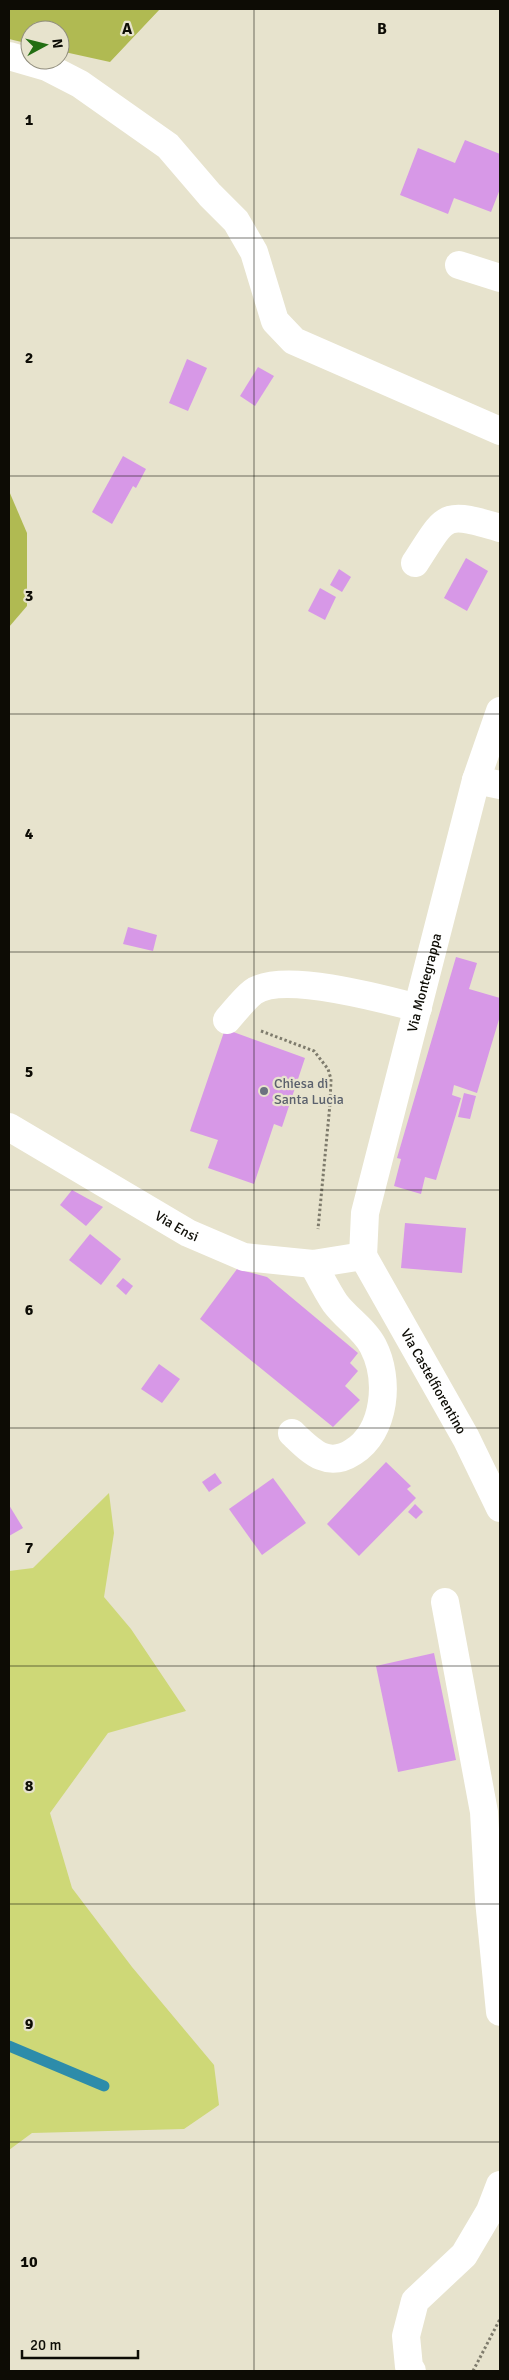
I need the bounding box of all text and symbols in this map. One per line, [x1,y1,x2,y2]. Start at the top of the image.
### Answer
text: A [122,19,133,39]
text: B [377,19,387,39]
north arrow [20,20,70,70]
text: N [48,38,66,49]
text: 1 [25,110,34,130]
text: 2 [25,348,33,368]
text: 3 [25,586,33,606]
text: 4 [25,824,34,844]
street label: Via Montegrappa [403,931,445,1034]
text: 5 [25,1062,33,1082]
place label: Chiesa di Santa Lucia [274,1075,344,1108]
marker: Chiesa di Santa Lucia [258,1085,270,1097]
street label: Via Ensi [152,1207,201,1245]
text: 6 [25,1300,34,1320]
street label: Via Castelfiorentino [397,1326,470,1437]
text: 7 [25,1538,34,1558]
text: 8 [25,1776,34,1796]
text: 9 [25,2014,34,2034]
text: 10 [20,2252,38,2272]
scale bar [22,2328,139,2360]
text: 20 m [30,2336,61,2354]

